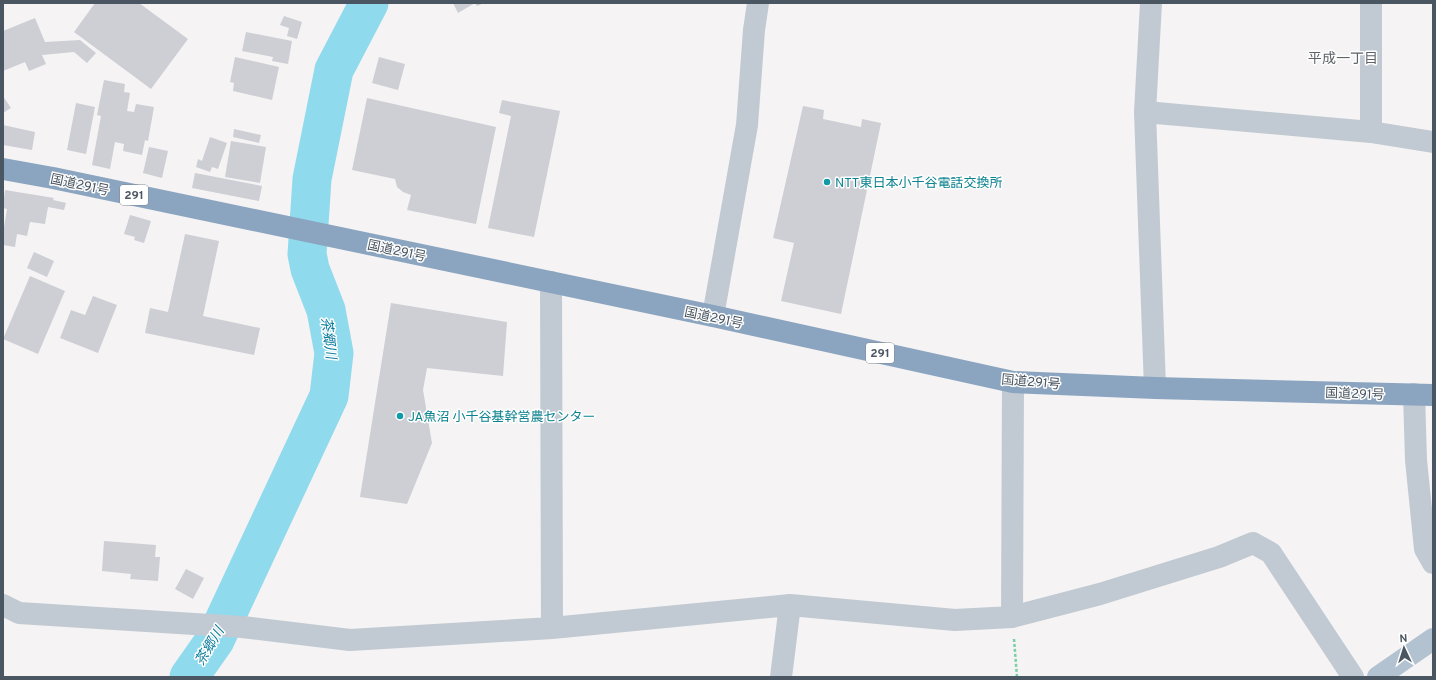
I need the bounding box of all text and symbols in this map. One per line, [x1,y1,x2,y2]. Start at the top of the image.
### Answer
district label: 平成一丁目 [1308,51,1378,68]
street label: 国道291号 [49,172,110,200]
place label: NTT東日本小千谷電話交換所 [835,175,1002,192]
marker: NTT東日本小千谷電話交換所 [822,177,832,187]
road number: 291 [120,185,148,205]
street label: 国道291号 [366,238,427,266]
street label: 国道291号 [683,305,744,333]
water label: 茶郷川 [317,316,339,362]
road number: 291 [866,343,894,363]
street label: 国道291号 [1000,372,1061,394]
street label: 国道291号 [1325,386,1385,404]
place label: JA魚沼 小千谷基幹営農センター [408,410,596,426]
marker: JA魚沼 小千谷基幹営農センター [395,411,405,421]
water label: 茶郷川 [192,623,229,669]
north arrow [1384,628,1424,668]
text: N [1399,632,1408,646]

